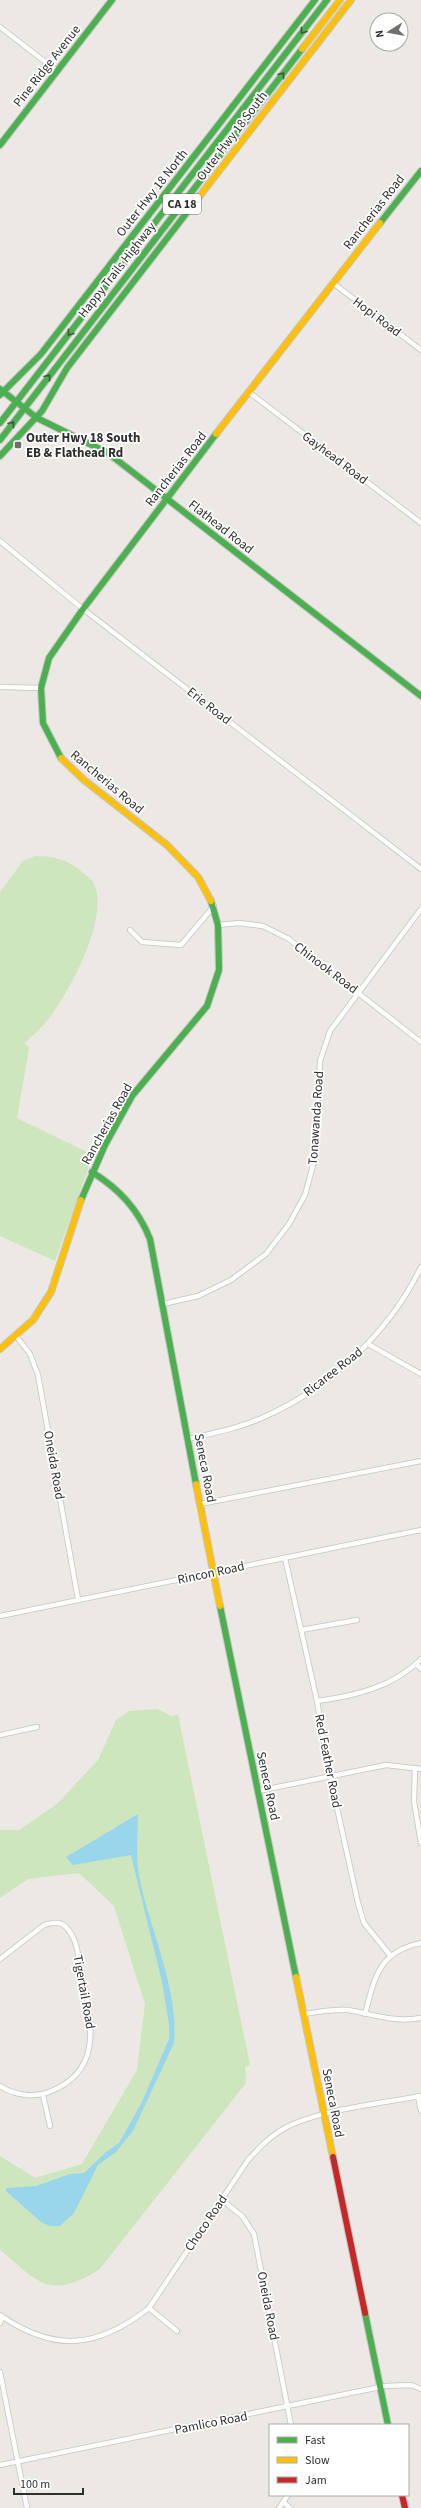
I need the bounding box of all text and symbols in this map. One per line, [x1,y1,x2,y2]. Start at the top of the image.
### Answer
north arrow [369,12,409,52]
street label: Pine Ridge Avenue [9,21,85,111]
one-way arrow [301,26,308,33]
text: N [372,29,388,39]
one-way arrow [277,73,284,80]
street label: Outer Hwy 18 South [192,87,272,185]
street label: Outer Hwy 18 North [112,145,192,241]
street label: Rancherias Road [339,171,409,253]
road number: CA 18 [163,194,201,214]
street label: Happy Trails Highway [74,218,160,322]
street label: Hopi Road [349,293,405,341]
one-way arrow [67,329,74,336]
one-way arrow [43,375,50,382]
one-way arrow [8,422,15,429]
street label: Gayhead Road [298,427,372,489]
street label: Rancherias Road [141,428,211,510]
place label: Outer Hwy 18 South EB & Flathead Rd [26,429,140,462]
marker: Outer Hwy 18 South EB & Flathead Rd [13,440,23,450]
street label: Flathead Road [185,496,257,558]
street label: Erie Road [183,683,235,729]
street label: Rancherias Road [66,746,148,818]
street label: Chinook Road [290,938,362,998]
street label: Tonawanda Road [304,1071,328,1165]
street label: Rancherias Road [77,1080,137,1168]
street label: Ricaree Road [300,1343,366,1401]
street label: Oneida Road [39,1429,69,1501]
street label: Seneca Road [190,1432,220,1504]
street label: Rincon Road [176,1557,246,1589]
street label: Red Feather Road [310,1712,346,1810]
street label: Seneca Road [252,1750,284,1822]
street label: Tigertail Road [69,1953,99,2031]
street label: Seneca Road [318,2067,348,2139]
street label: Choco Road [180,2191,232,2255]
street label: Oneida Road [253,2270,283,2342]
street label: Pamlico Road [173,2407,249,2439]
legend [269,2424,409,2496]
text: Fast [305,2432,325,2449]
text: Slow [305,2452,330,2469]
scale bar [14,2470,83,2496]
text: Jam [305,2472,327,2489]
text: 100 m [20,2476,50,2493]

